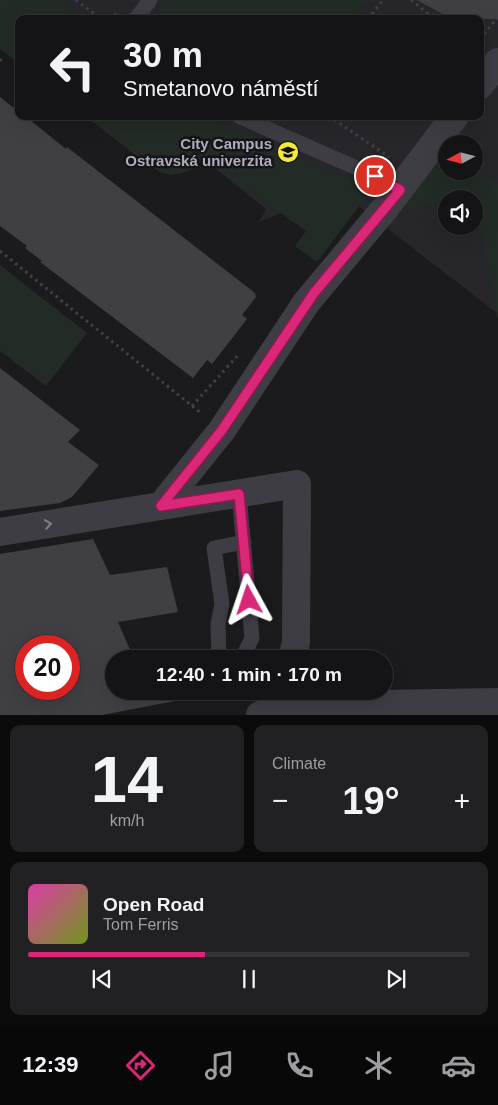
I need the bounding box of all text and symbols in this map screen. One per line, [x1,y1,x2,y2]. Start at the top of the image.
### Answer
icon: left [40,35,105,100]
text: 30 m [123,35,203,74]
text: Smetanovo náměstí [123,76,319,101]
place label: City Campus Ostravská univerzita [125,135,273,169]
north arrow [438,135,482,180]
map controls [438,135,483,235]
school or university icon: City Campus Ostravská univerzita [276,140,300,164]
pin [354,155,396,197]
icon: arrive [361,162,389,190]
button: sound [438,190,483,235]
one-way arrow [45,519,53,530]
position arrow [222,573,274,625]
speed limit sign: 20 [15,635,80,700]
text: 12:40 · 1 min · 170 m [156,664,342,685]
text: 14 [91,743,163,816]
text: Climate [272,755,326,772]
text: 19° [342,780,400,822]
text: − [272,785,288,816]
text: + [454,785,470,816]
text: km/h [110,812,144,829]
text: Open Road [103,894,204,915]
text: Tom Ferris [103,916,179,933]
icon: previous [88,965,116,993]
icon: pause [235,965,263,993]
icon: next [382,965,410,993]
icon: directions [123,1048,158,1083]
icon: music [202,1048,237,1083]
icon: phone [282,1048,317,1083]
icon: climate [361,1048,396,1083]
icon: car [441,1048,476,1083]
text: 12:39 [22,1052,79,1077]

